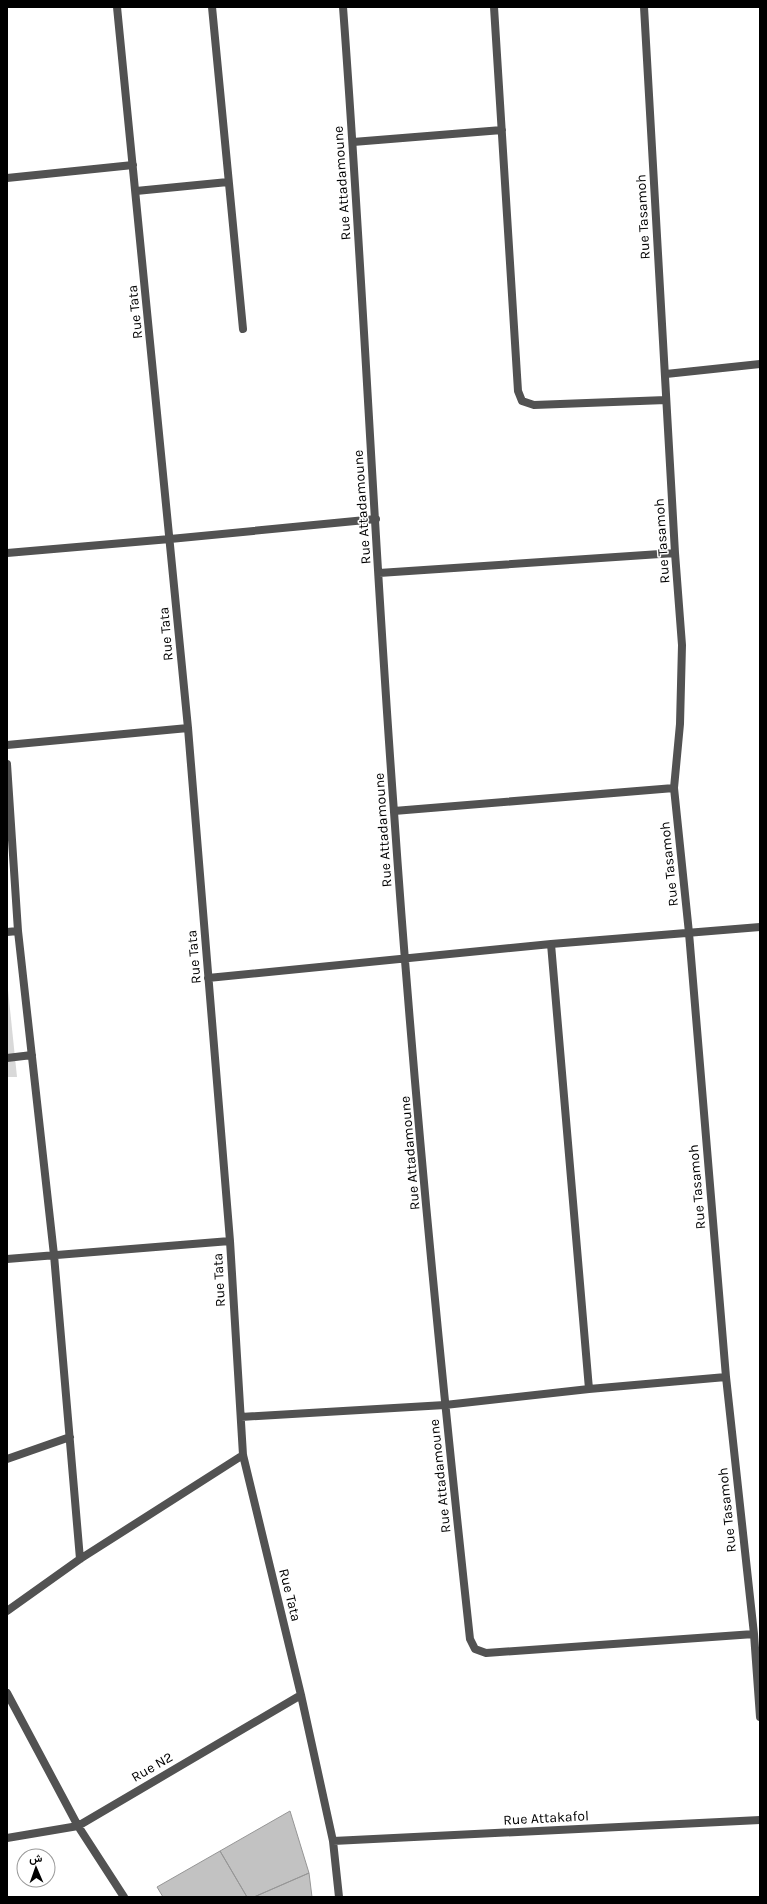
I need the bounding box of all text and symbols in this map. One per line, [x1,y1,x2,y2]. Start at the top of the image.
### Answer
street label: Rue Attadamoune [330,125,354,241]
street label: Rue Tasamoh [632,174,654,260]
street label: Rue Tata [124,284,146,340]
street label: Rue Attadamoune [350,449,374,565]
street label: Rue Tasamoh [651,498,673,584]
street label: Rue Tata [155,606,177,662]
street label: Rue Attadamoune [371,772,395,888]
street label: Rue Tasamoh [656,821,682,907]
street label: Rue Tata [183,929,205,985]
street label: Rue Attadamoune [397,1095,423,1211]
street label: Rue Tasamoh [685,1144,709,1230]
street label: Rue Tata [209,1253,229,1307]
street label: Rue Attadamoune [426,1418,454,1534]
street label: Rue Tasamoh [714,1467,740,1553]
street label: Rue Tata [275,1567,305,1623]
street label: Rue N2 [128,1748,176,1786]
street label: Rue Attakafol [503,1807,589,1829]
north arrow [16,1848,56,1888]
text: ش [29,1852,43,1865]

